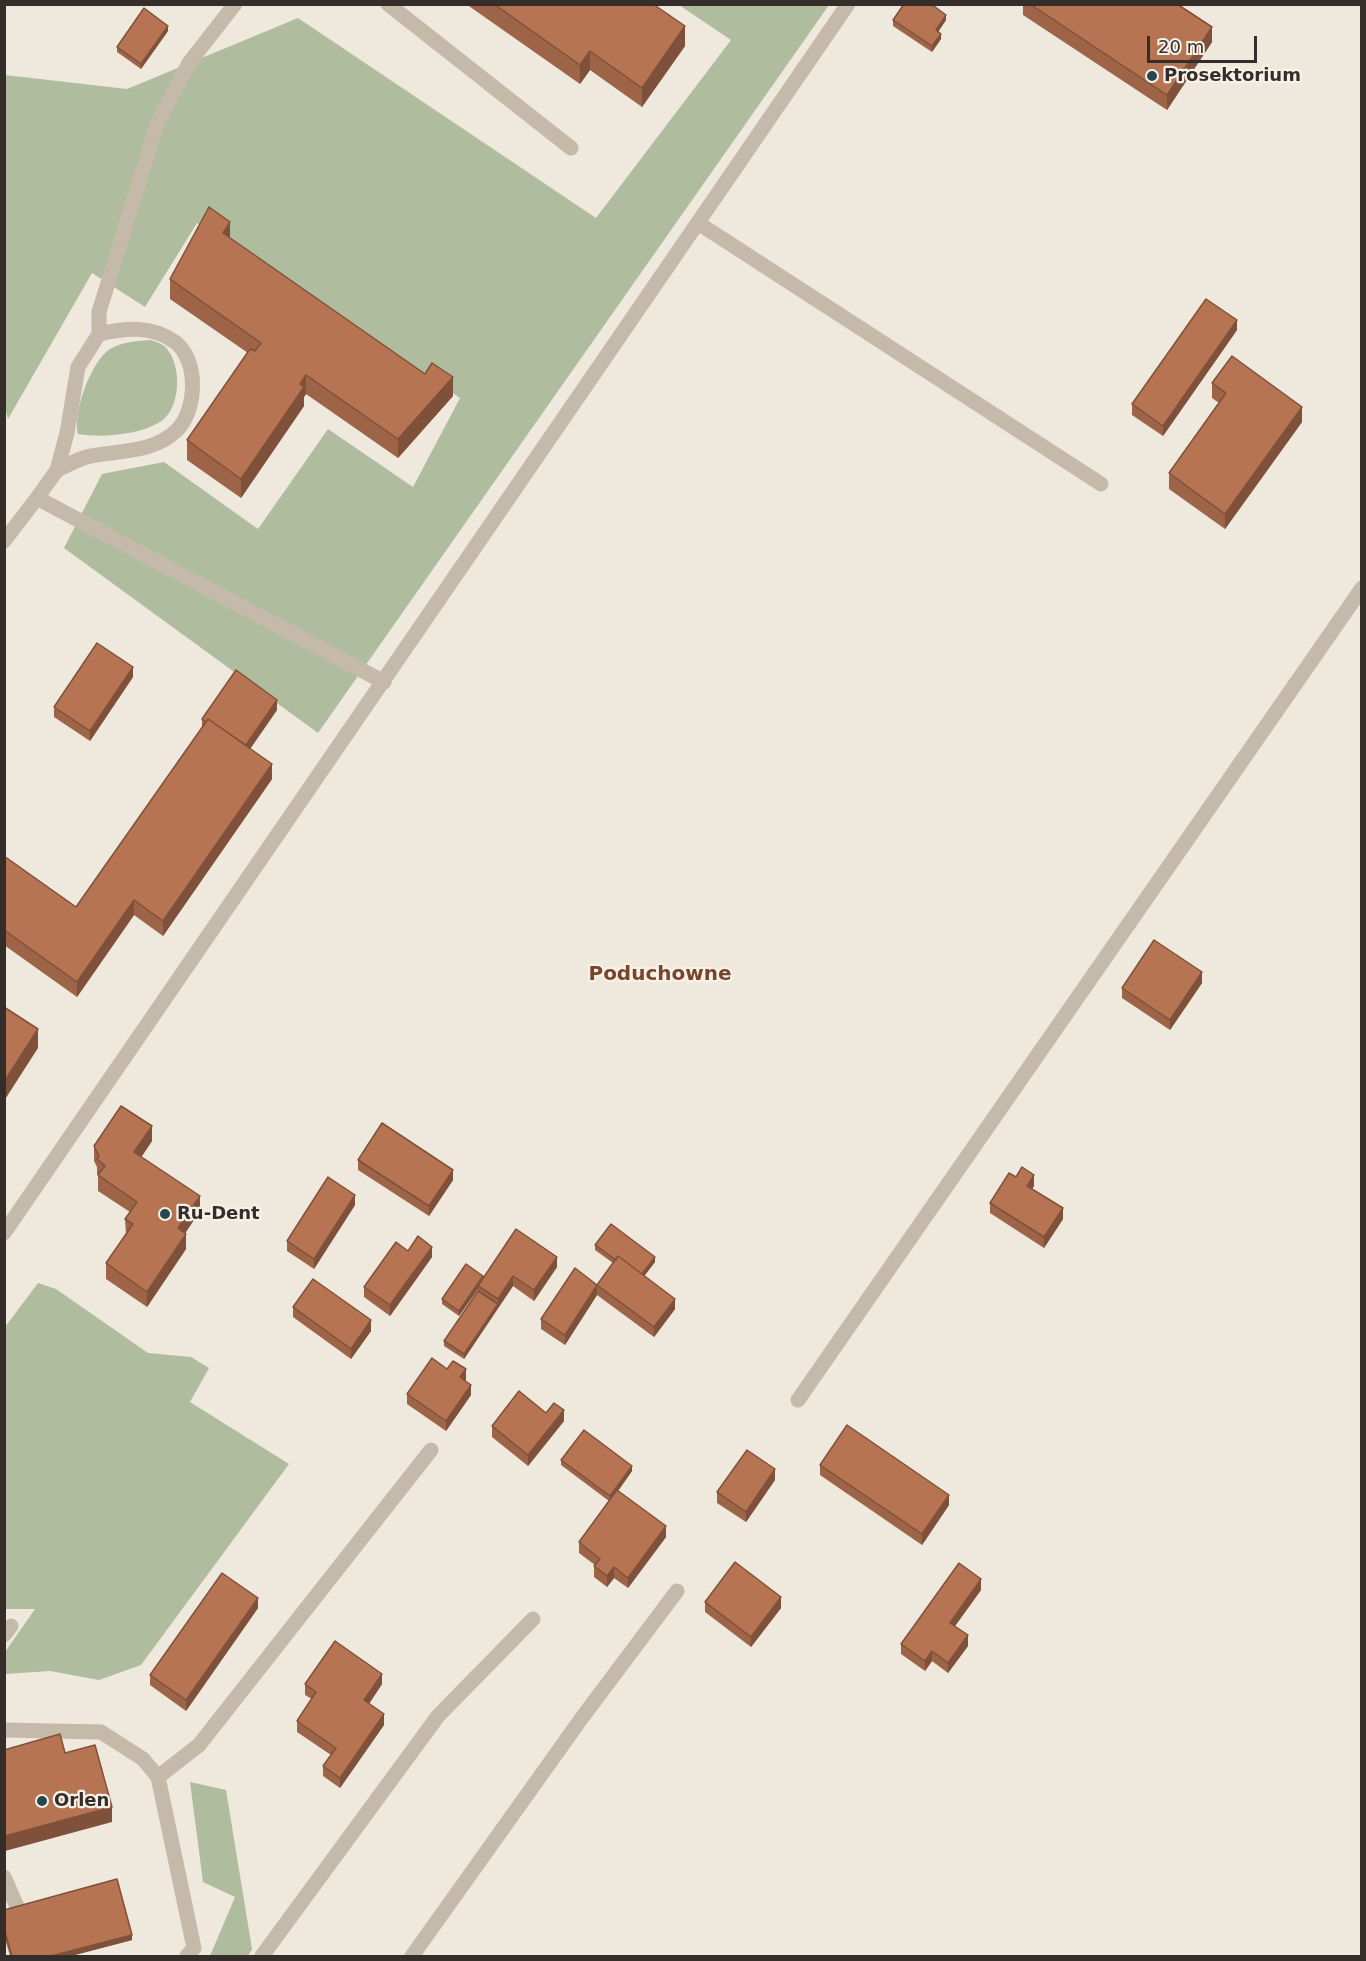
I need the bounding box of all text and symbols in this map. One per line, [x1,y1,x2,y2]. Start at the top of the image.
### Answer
scale bar [1150,24,1260,62]
text: 20 m [1158,36,1204,57]
place label: Prosektorium [1164,65,1301,87]
marker: Prosektorium [1145,69,1159,83]
district label: Poduchowne [588,963,732,987]
place label: Ru-Dent [177,1203,260,1225]
marker: Ru-Dent [158,1207,172,1221]
place label: Orlen [54,1790,109,1812]
marker: Orlen [35,1794,49,1808]

